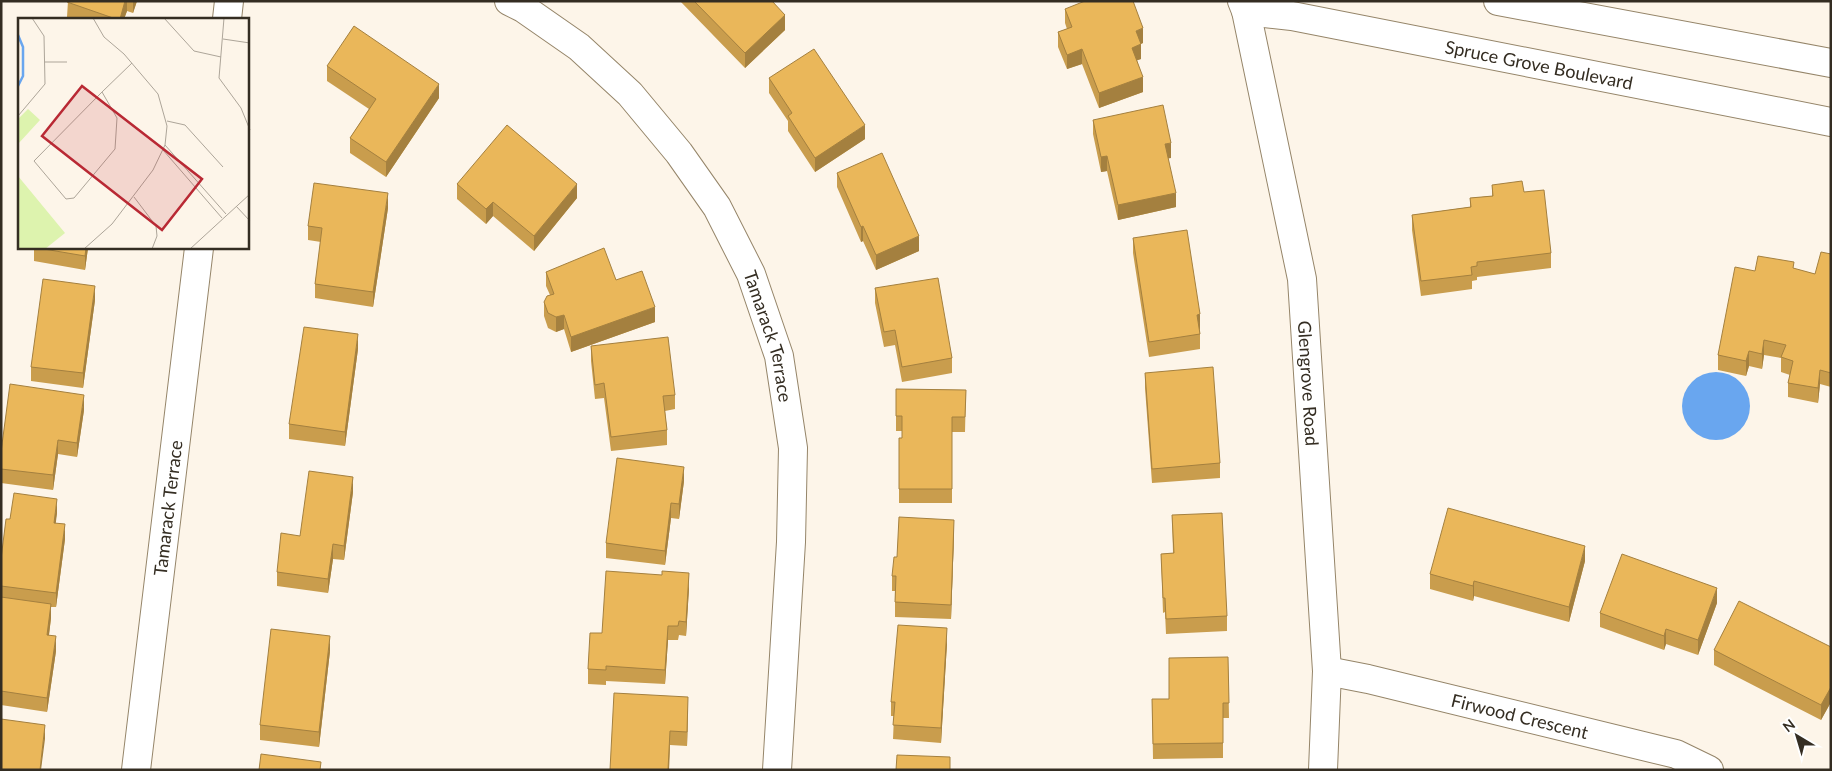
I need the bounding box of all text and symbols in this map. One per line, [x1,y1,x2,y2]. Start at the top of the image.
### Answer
inset map [18,18,249,249]
street label: Spruce Grove Boulevard [1443,35,1635,94]
street label: Tamarack Terrace [740,267,797,404]
street label: Glengrove Road [1294,320,1324,447]
street label: Tamarack Terrace [149,439,187,577]
street label: Firwood Crescent [1449,689,1591,743]
north arrow [1772,711,1822,761]
text: N [1779,715,1798,735]

